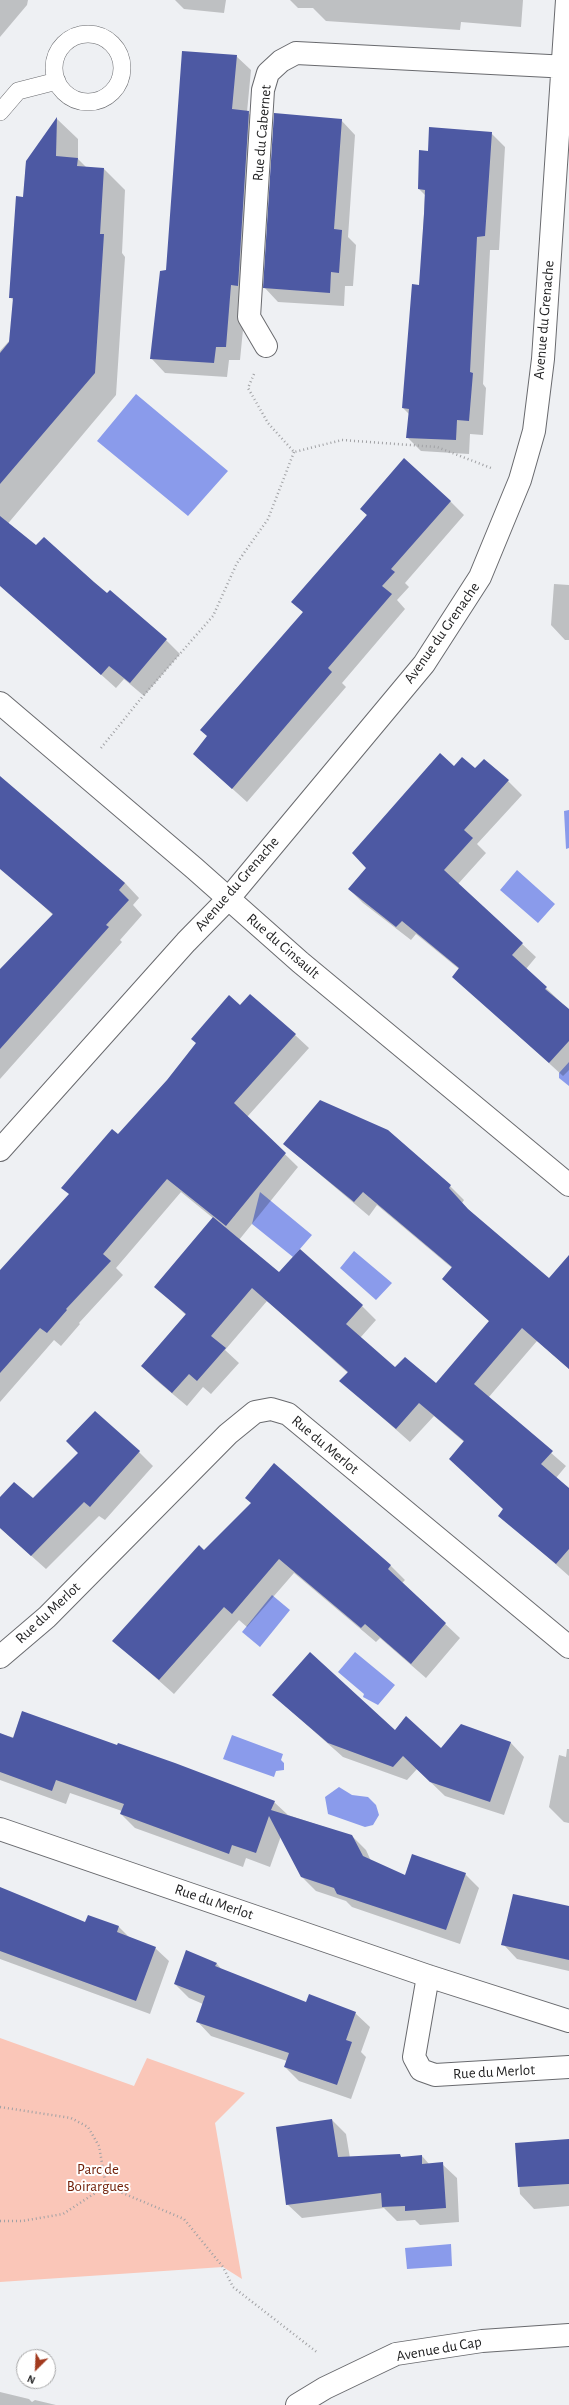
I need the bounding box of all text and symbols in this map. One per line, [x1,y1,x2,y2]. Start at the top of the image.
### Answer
street label: Rue du Cabernet [249,84,275,182]
street label: Avenue du Grenache [530,260,558,380]
street label: Avenue du Grenache [400,579,484,687]
street label: Avenue du Grenache [191,833,283,935]
street label: Rue du Cinsault [243,909,323,983]
street label: Rue du Merlot [288,1412,362,1478]
street label: Rue du Merlot [12,1578,84,1648]
street label: Rue du Merlot [172,1880,256,1924]
street label: Rue du Merlot [453,2061,535,2083]
park label: Parc de Boirargues [67,2160,129,2195]
street label: Avenue du Cap [395,2333,483,2365]
north arrow [16,2349,56,2389]
text: N [26,2373,37,2386]

